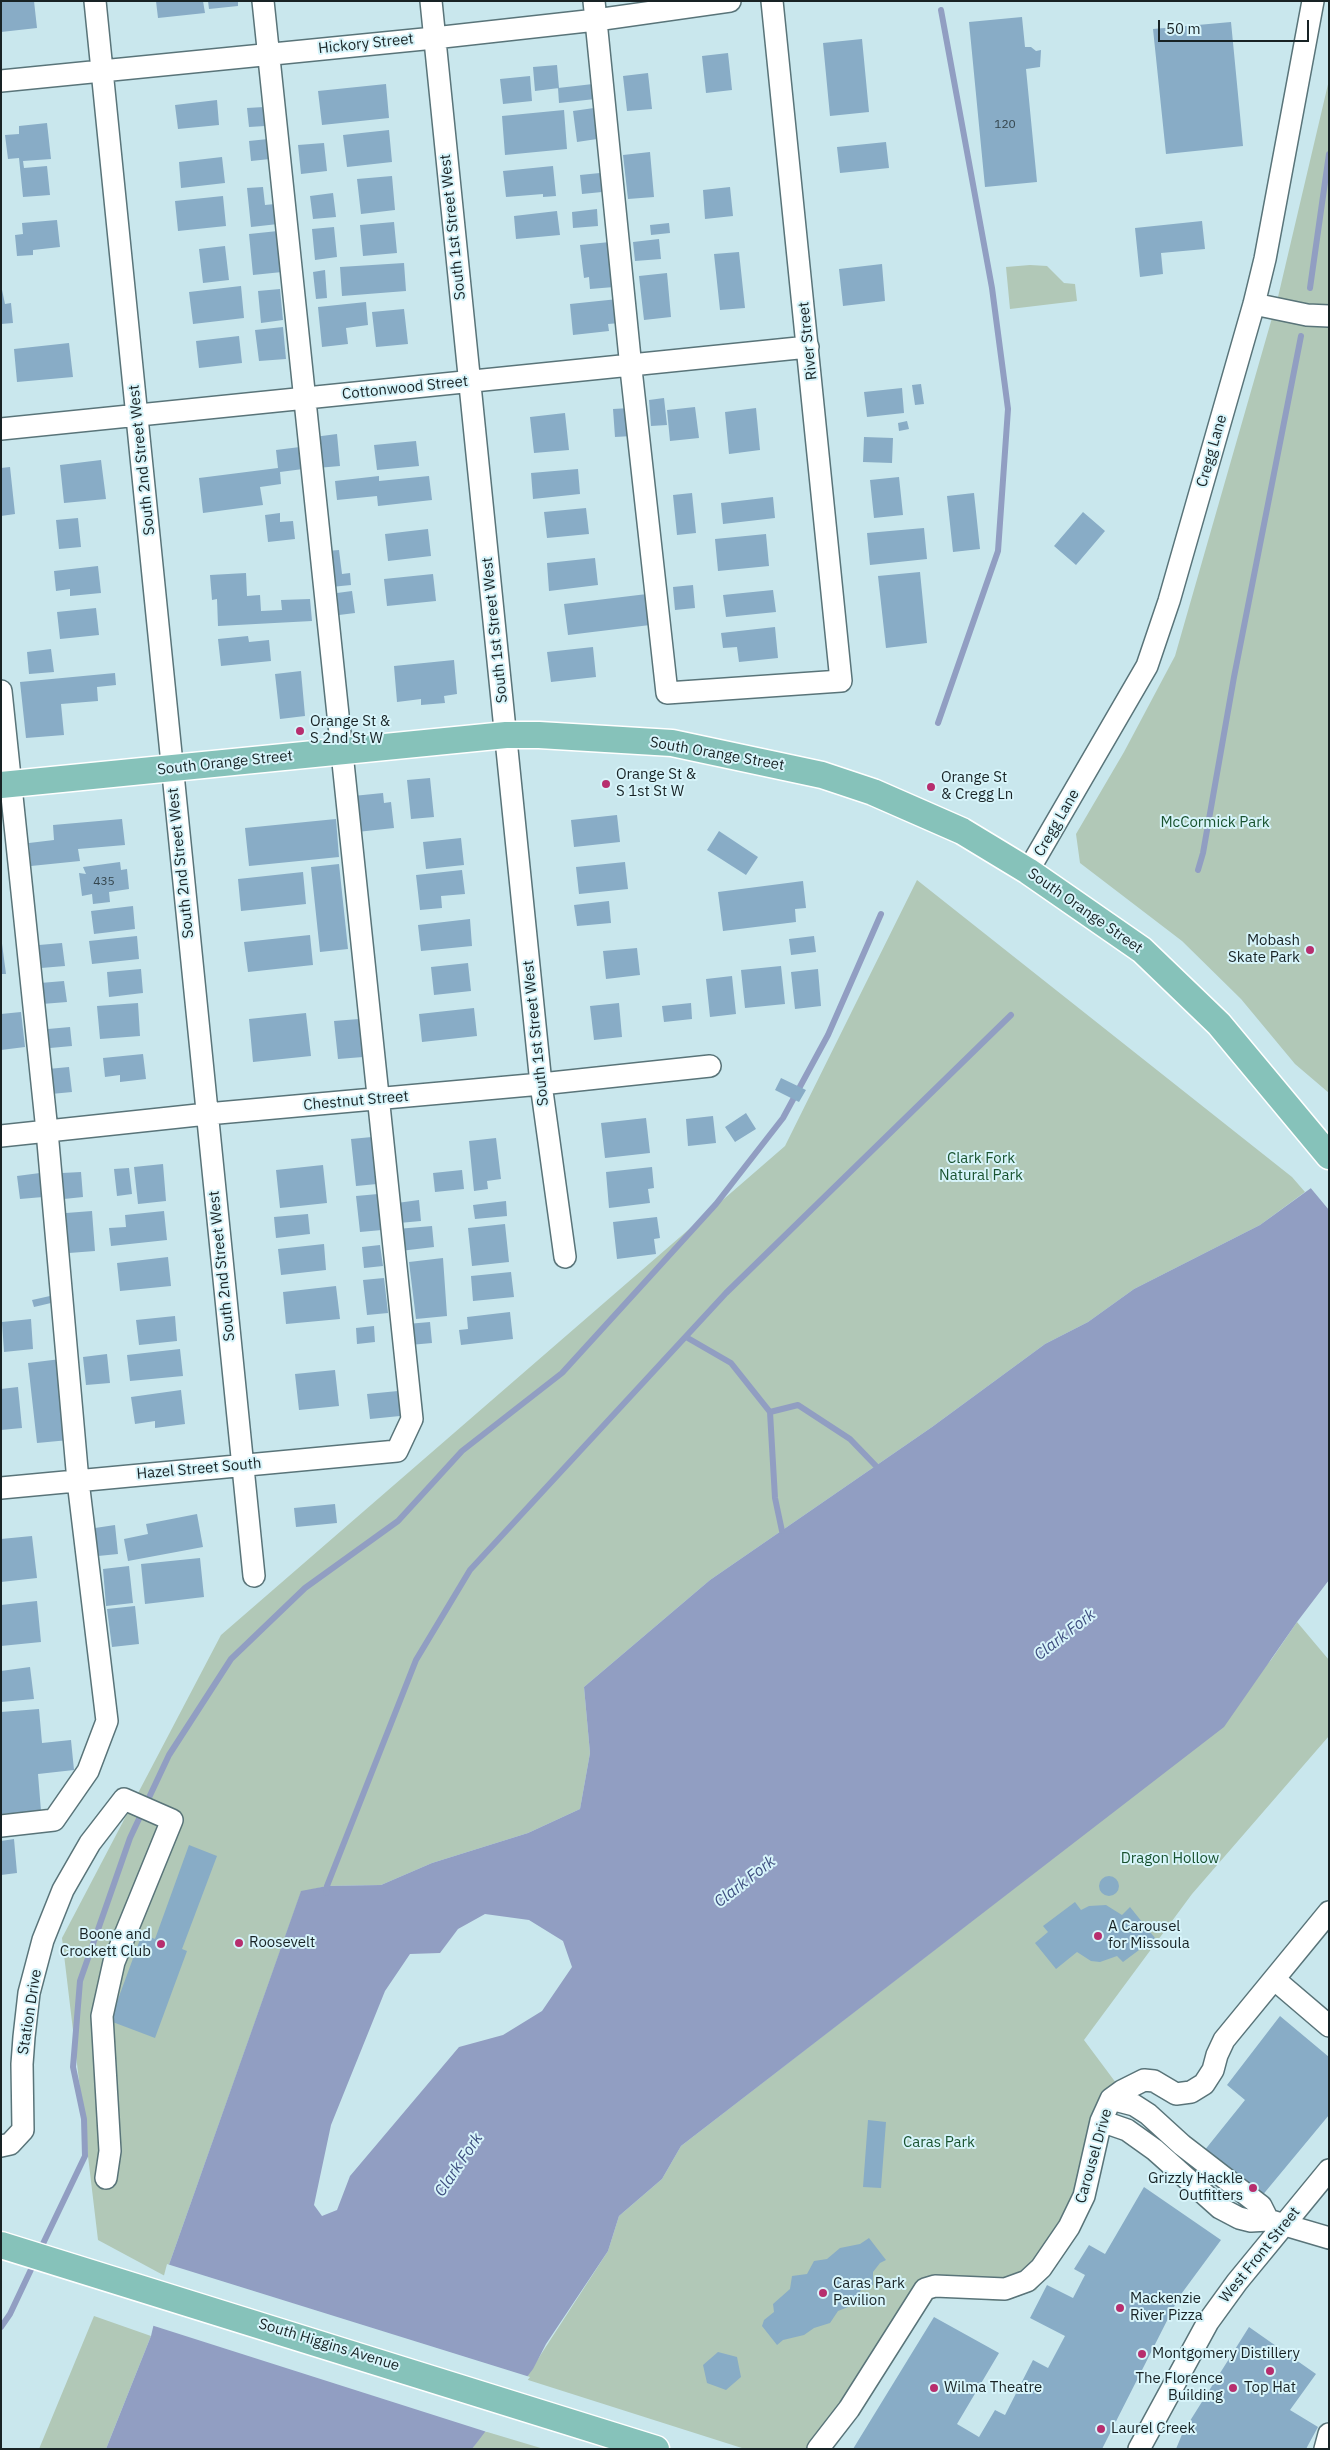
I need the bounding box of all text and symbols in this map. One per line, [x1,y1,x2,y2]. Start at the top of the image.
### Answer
scale bar [1160,10,1311,42]
text: 50 m [1166,19,1201,38]
street label: Hickory Street [317,30,415,58]
house number: 120 [994,118,1016,132]
street label: South 1st Street West [436,153,470,301]
street label: River Street [795,301,821,381]
street label: Cottonwood Street [341,372,469,404]
street label: South 2nd Street West [125,384,159,536]
street label: Cregg Lane [1193,413,1231,489]
street label: South 1st Street West [478,556,512,704]
place label: Orange St & S 2nd St W [310,713,390,748]
marker: Orange St & S 2nd St W [294,725,306,737]
street label: South Orange Street [648,733,786,775]
street label: South Orange Street [156,747,294,779]
place label: Orange St & S 1st St W [616,766,696,801]
place label: Orange St & Cregg Ln [941,769,1013,804]
marker: Orange St & S 1st St W [600,778,612,790]
marker: Orange St & Cregg Ln [925,781,937,793]
street label: Cregg Lane [1031,786,1083,860]
street label: South 2nd Street West [164,787,198,939]
park label: McCormick Park [1160,814,1270,832]
street label: South Orange Street [1024,865,1146,957]
house number: 435 [93,875,115,889]
place label: Mobash Skate Park [1228,932,1300,967]
marker: Mobash Skate Park [1304,944,1316,956]
street label: South 1st Street West [519,959,553,1107]
street label: Chestnut Street [303,1087,409,1115]
park label: Clark Fork Natural Park [939,1150,1023,1185]
street label: South 2nd Street West [205,1190,239,1342]
street label: Hazel Street South [136,1455,262,1483]
water label: Clark Fork [1031,1605,1099,1665]
park label: Dragon Hollow [1121,1850,1219,1868]
water label: Clark Fork [711,1852,779,1912]
place label: A Carousel for Missoula [1108,1918,1190,1953]
place label: Boone and Crockett Club [60,1926,151,1961]
marker: A Carousel for Missoula [1092,1930,1104,1942]
place label: Roosevelt [249,1934,315,1952]
marker: Roosevelt [233,1937,245,1949]
marker: Boone and Crockett Club [155,1938,167,1950]
street label: Station Drive [14,1968,46,2056]
street label: Carousel Drive [1072,2107,1116,2205]
water label: Clark Fork [431,2130,487,2200]
park label: Caras Park [903,2134,975,2152]
place label: Grizzly Hackle Outfitters [1148,2170,1243,2205]
marker: Grizzly Hackle Outfitters [1247,2182,1259,2194]
street label: West Front Street [1216,2204,1304,2306]
place label: Caras Park Pavilion [833,2275,905,2310]
marker: Caras Park Pavilion [817,2287,829,2299]
place label: Mackenzie River Pizza [1130,2290,1203,2325]
marker: Mackenzie River Pizza [1114,2302,1126,2314]
street label: South Higgins Avenue [256,2315,402,2375]
place label: Montgomery Distillery [1152,2345,1300,2363]
marker: Montgomery Distillery [1136,2348,1148,2360]
marker: Top Hat [1264,2365,1276,2377]
place label: The Florence Building [1135,2370,1223,2405]
place label: Wilma Theatre [944,2379,1042,2397]
place label: Top Hat [1244,2379,1296,2397]
marker: Wilma Theatre [928,2382,940,2394]
marker: The Florence Building [1227,2382,1239,2394]
place label: Laurel Creek [1111,2420,1195,2438]
marker: Laurel Creek [1095,2423,1107,2435]

